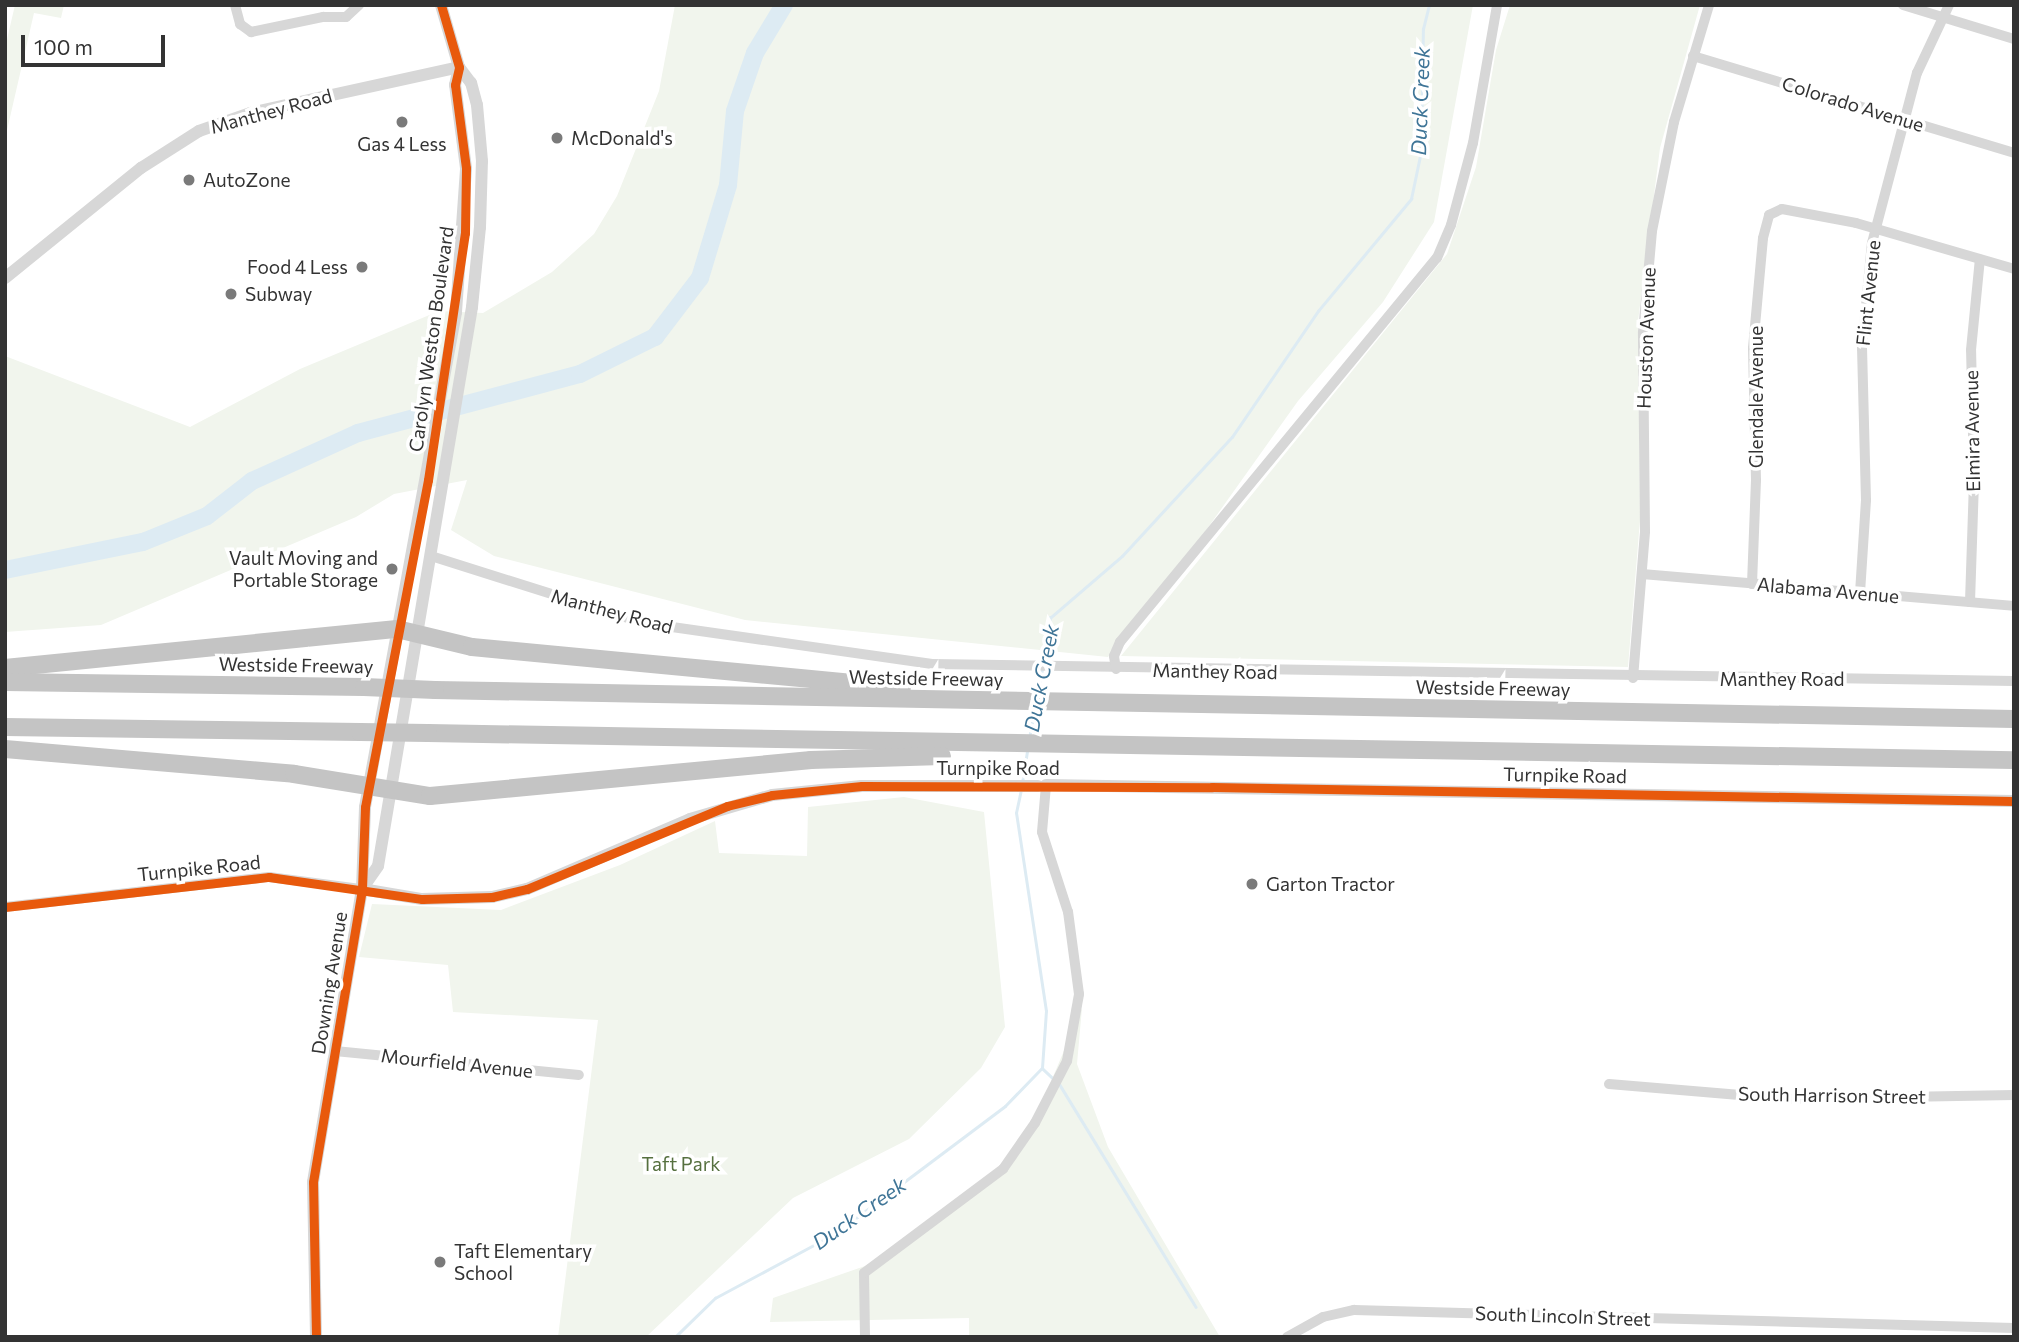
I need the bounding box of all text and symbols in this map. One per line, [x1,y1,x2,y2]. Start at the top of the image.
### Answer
scale bar [24,21,168,65]
text: 100 m [34,34,93,59]
water label: Duck Creek [1406,46,1434,156]
street label: Colorado Avenue [1779,72,1927,136]
street label: Manthey Road [208,84,334,138]
marker: Gas 4 Less [394,114,410,130]
place label: McDonald's [571,127,673,149]
marker: McDonald's [549,130,565,146]
place label: Gas 4 Less [357,133,447,155]
place label: AutoZone [203,169,291,191]
marker: AutoZone [181,172,197,188]
street label: Carolyn Weston Boulevard [404,225,458,453]
street label: Flint Avenue [1851,239,1885,347]
place label: Food 4 Less [247,256,348,278]
marker: Food 4 Less [354,259,370,275]
street label: Houston Avenue [1632,267,1660,409]
place label: Subway [245,283,312,305]
marker: Subway [223,286,239,302]
street label: Glendale Avenue [1745,326,1767,468]
street label: Elmira Avenue [1960,370,1984,492]
place label: Vault Moving and Portable Storage [229,547,378,591]
marker: Vault Moving and Portable Storage [384,561,400,577]
street label: Alabama Avenue [1756,572,1900,608]
street label: Manthey Road [549,584,675,638]
water label: Duck Creek [1018,622,1064,734]
street label: Westside Freeway [218,652,374,678]
street label: Manthey Road [1152,659,1278,683]
street label: Westside Freeway [848,665,1004,691]
street label: Manthey Road [1719,668,1845,690]
street label: Westside Freeway [1415,675,1571,701]
street label: Turnpike Road [936,757,1060,779]
street label: Turnpike Road [1503,763,1627,787]
street label: Turnpike Road [136,850,262,886]
place label: Garton Tractor [1266,873,1395,895]
marker: Garton Tractor [1244,876,1260,892]
street label: Downing Avenue [306,910,352,1056]
street label: Mourfield Avenue [380,1044,534,1082]
street label: South Harrison Street [1738,1082,1926,1108]
park label: Taft Park [641,1153,721,1175]
water label: Duck Creek [807,1171,911,1255]
place label: Taft Elementary School [454,1240,592,1284]
marker: Taft Elementary School [432,1254,448,1270]
street label: South Lincoln Street [1475,1302,1651,1330]

